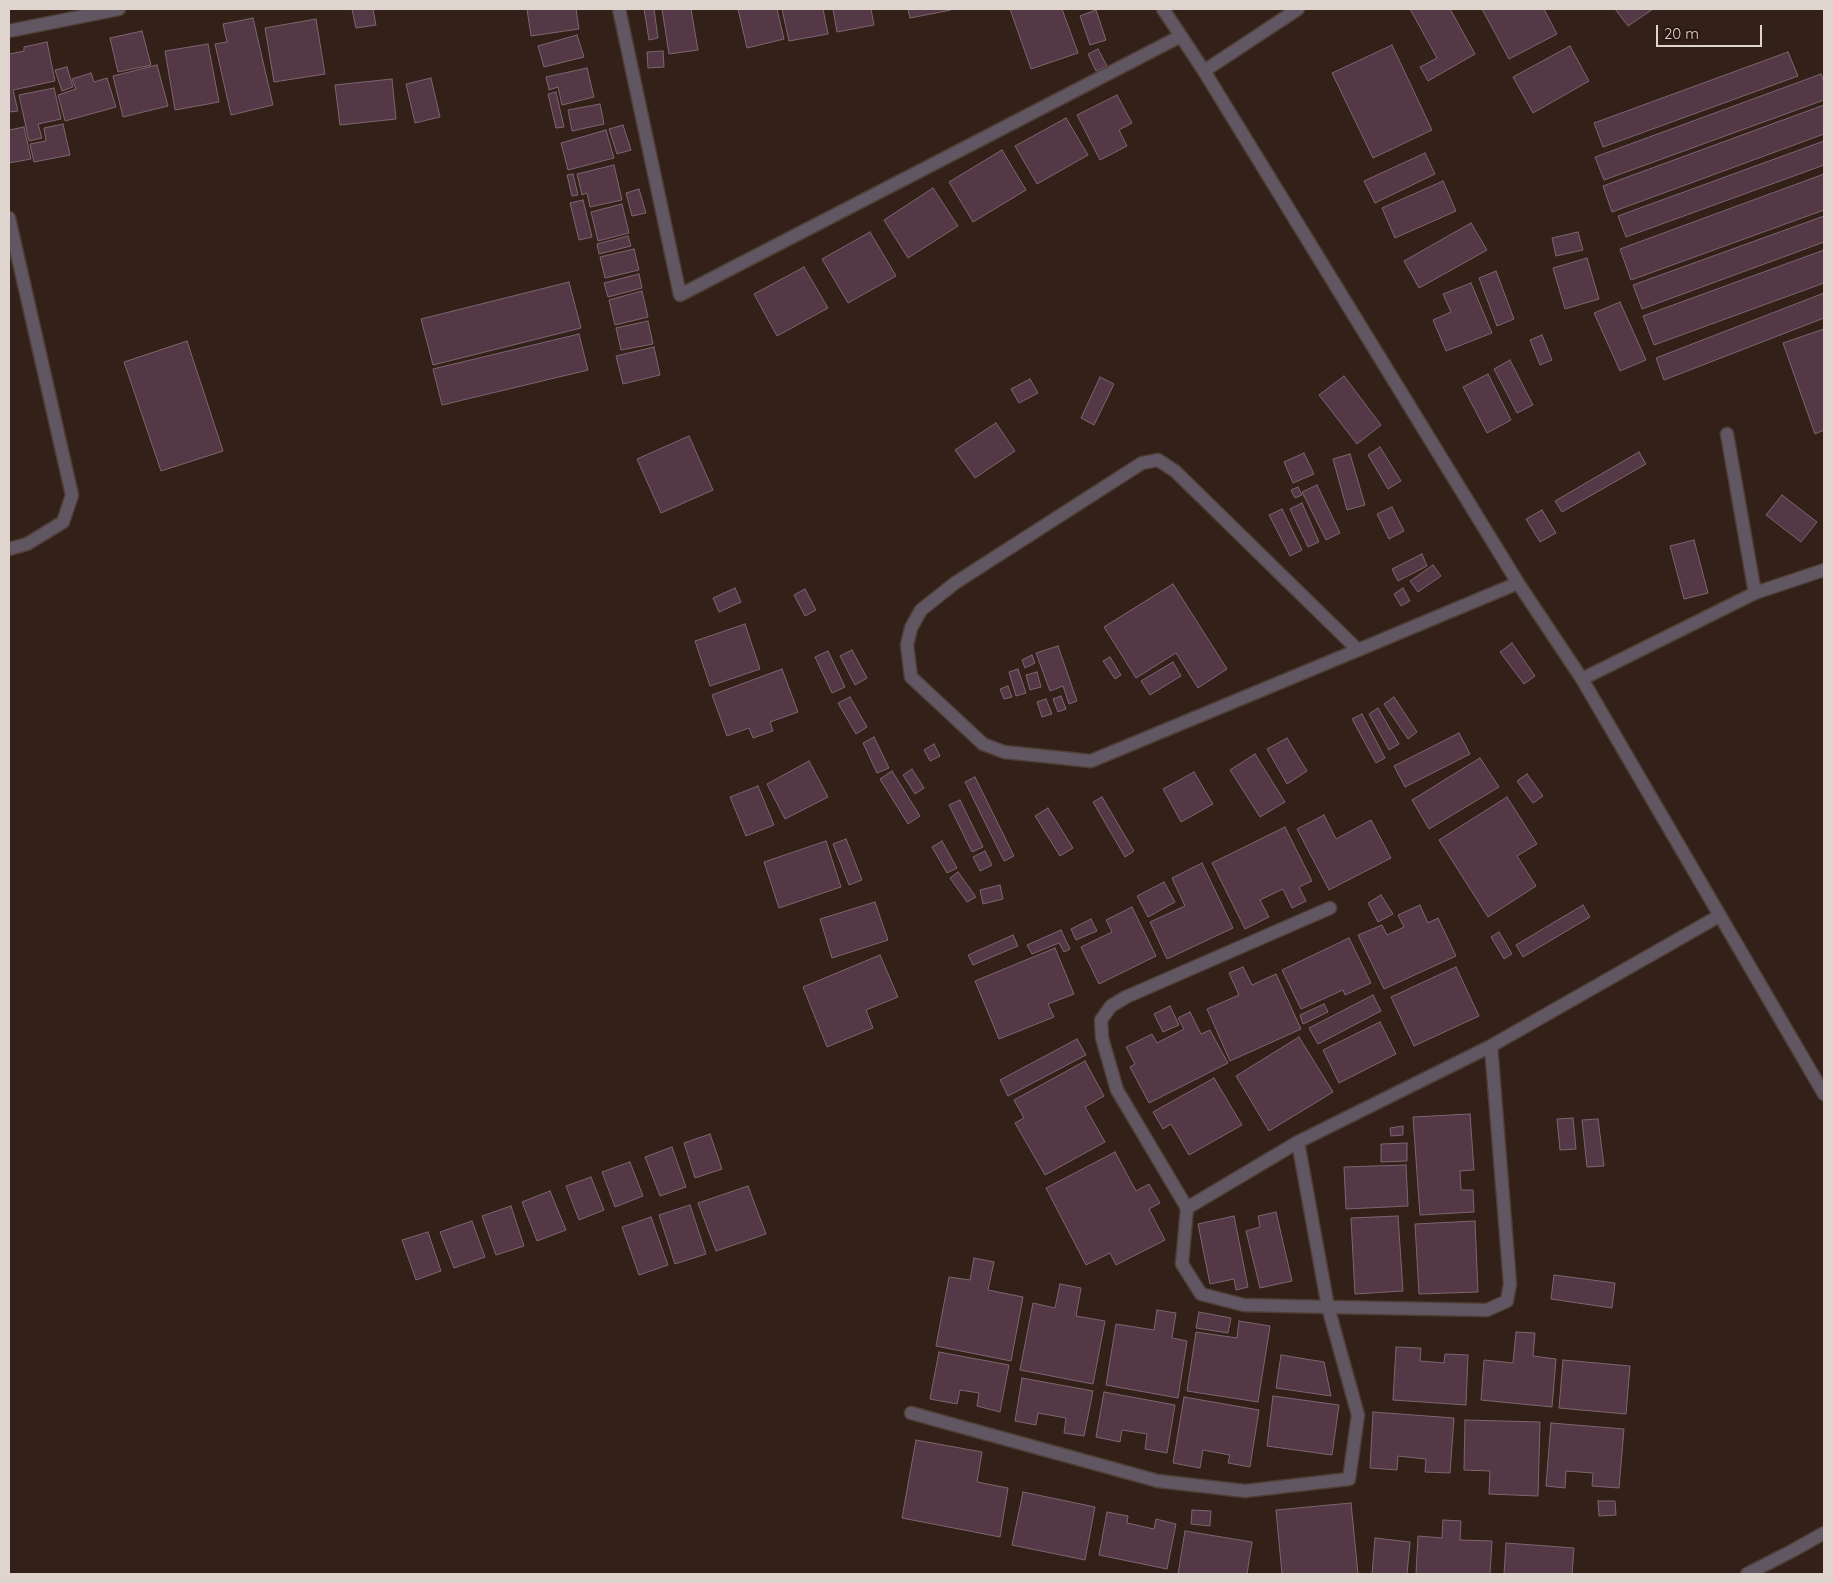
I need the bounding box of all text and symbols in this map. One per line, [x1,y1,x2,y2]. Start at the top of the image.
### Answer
scale bar [1658,15,1764,47]
text: 20 m [1664,24,1699,43]

